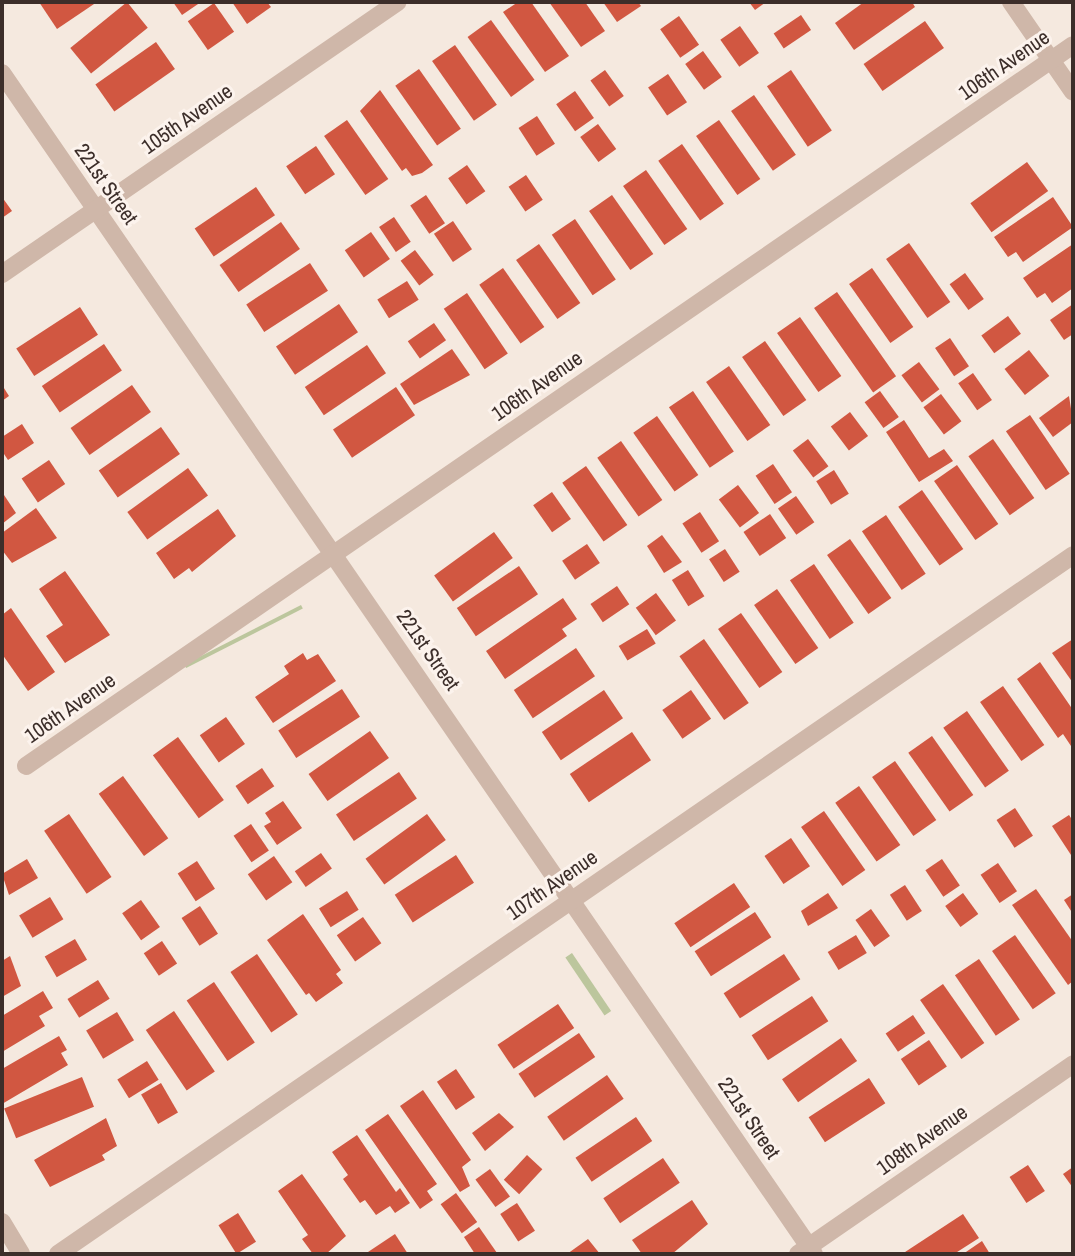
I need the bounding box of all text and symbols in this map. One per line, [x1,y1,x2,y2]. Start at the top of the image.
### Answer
street label: 106th Avenue [953,24,1055,106]
street label: 105th Avenue [136,78,238,160]
street label: 221st Street [69,139,143,229]
street label: 106th Avenue [486,345,588,427]
street label: 221st Street [391,605,465,695]
street label: 106th Avenue [19,667,121,749]
street label: 107th Avenue [501,844,603,926]
street label: 221st Street [713,1072,785,1164]
street label: 108th Avenue [871,1099,973,1181]

